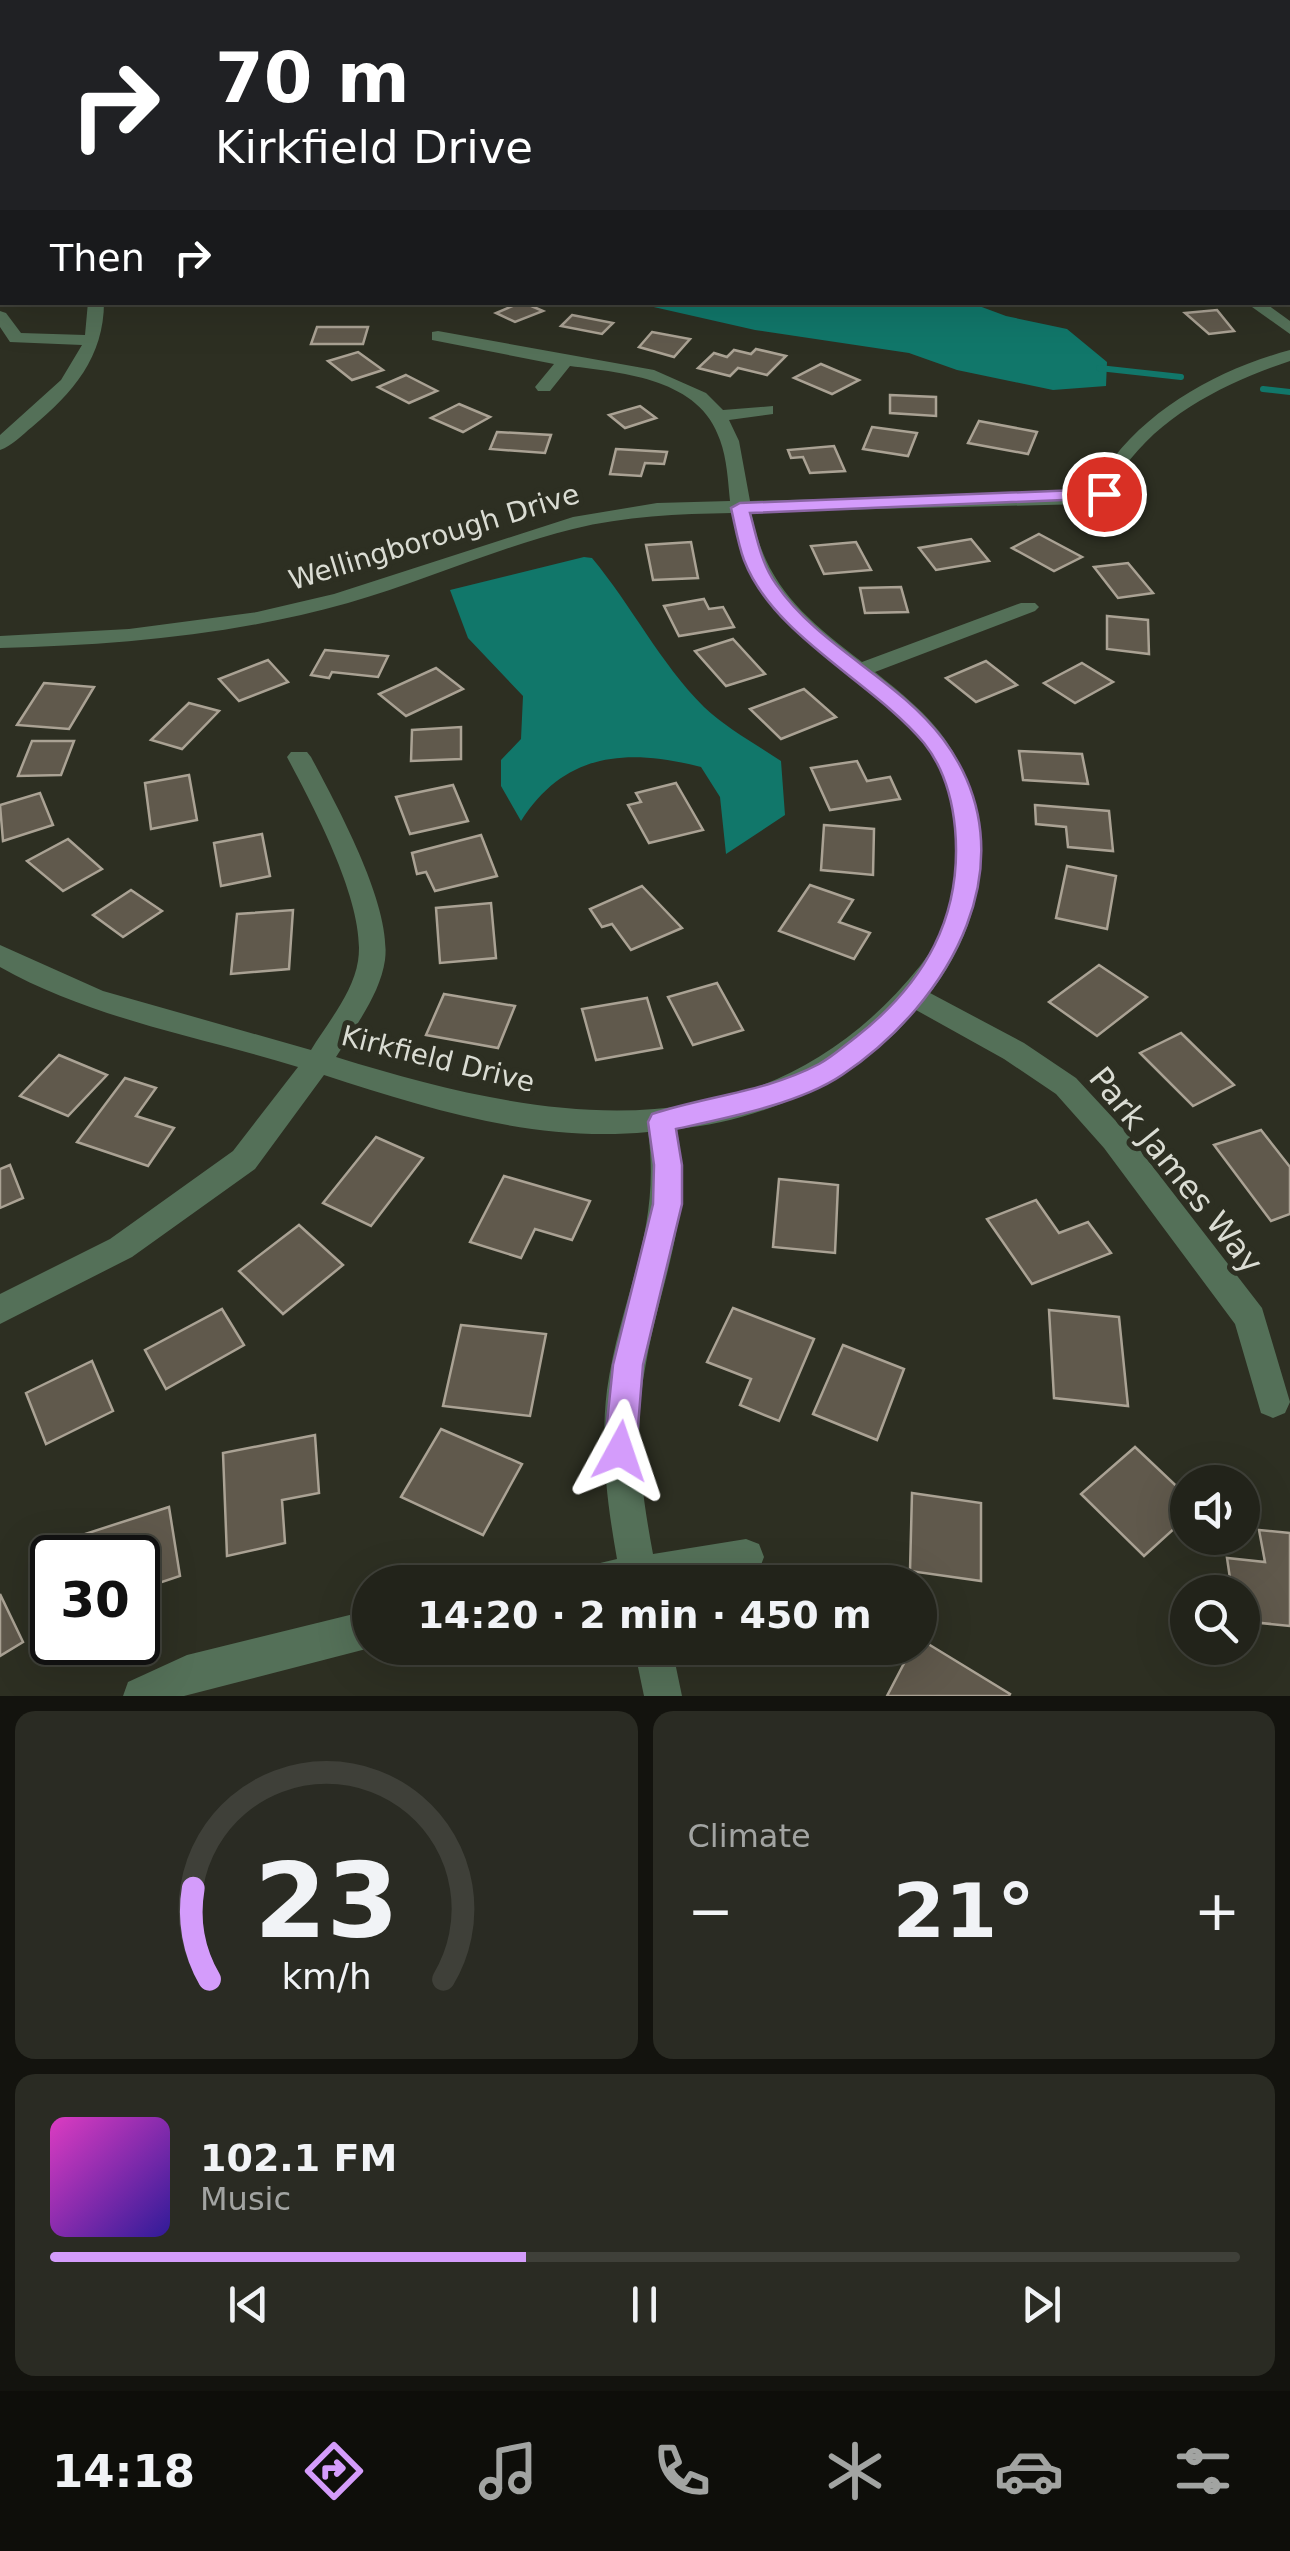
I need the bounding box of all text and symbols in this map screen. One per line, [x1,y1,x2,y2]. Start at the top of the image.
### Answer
text: 70 m [215,37,410,119]
icon: right [50,40,180,170]
text: Kirkfield Drive [215,121,533,174]
icon: right [165,230,220,285]
text: Then [50,236,145,280]
pin [1062,452,1147,537]
icon: arrive [1077,467,1132,522]
street label: Wellingborough Drive [285,477,583,597]
street label: Kirkfield Drive [338,1019,538,1099]
street label: Park James Way [1081,1059,1271,1281]
position arrow [568,1399,672,1503]
map controls [1170,1465,1260,1665]
button: sound [1170,1465,1260,1555]
speed limit sign: 30 [30,1535,160,1665]
button: search [1170,1575,1260,1665]
text: 14:20 · 2 min · 450 m [417,1593,872,1637]
text: Climate [688,1817,811,1855]
text: 23 [254,1840,399,1962]
text: 21° [893,1867,1035,1955]
text: − [688,1879,734,1943]
text: + [1194,1879,1240,1943]
text: km/h [281,1956,371,1997]
text: 102.1 FM [200,2136,397,2180]
text: Music [200,2180,291,2218]
icon: previous [221,2277,276,2332]
icon: pause [617,2277,672,2332]
icon: next [1014,2277,1069,2332]
icon: directions [299,2436,369,2506]
icon: music [473,2436,543,2506]
icon: phone [647,2436,717,2506]
icon: climate [820,2436,890,2506]
icon: car [994,2436,1064,2506]
icon: filters [1168,2436,1238,2506]
text: 14:18 [52,2445,195,2498]

